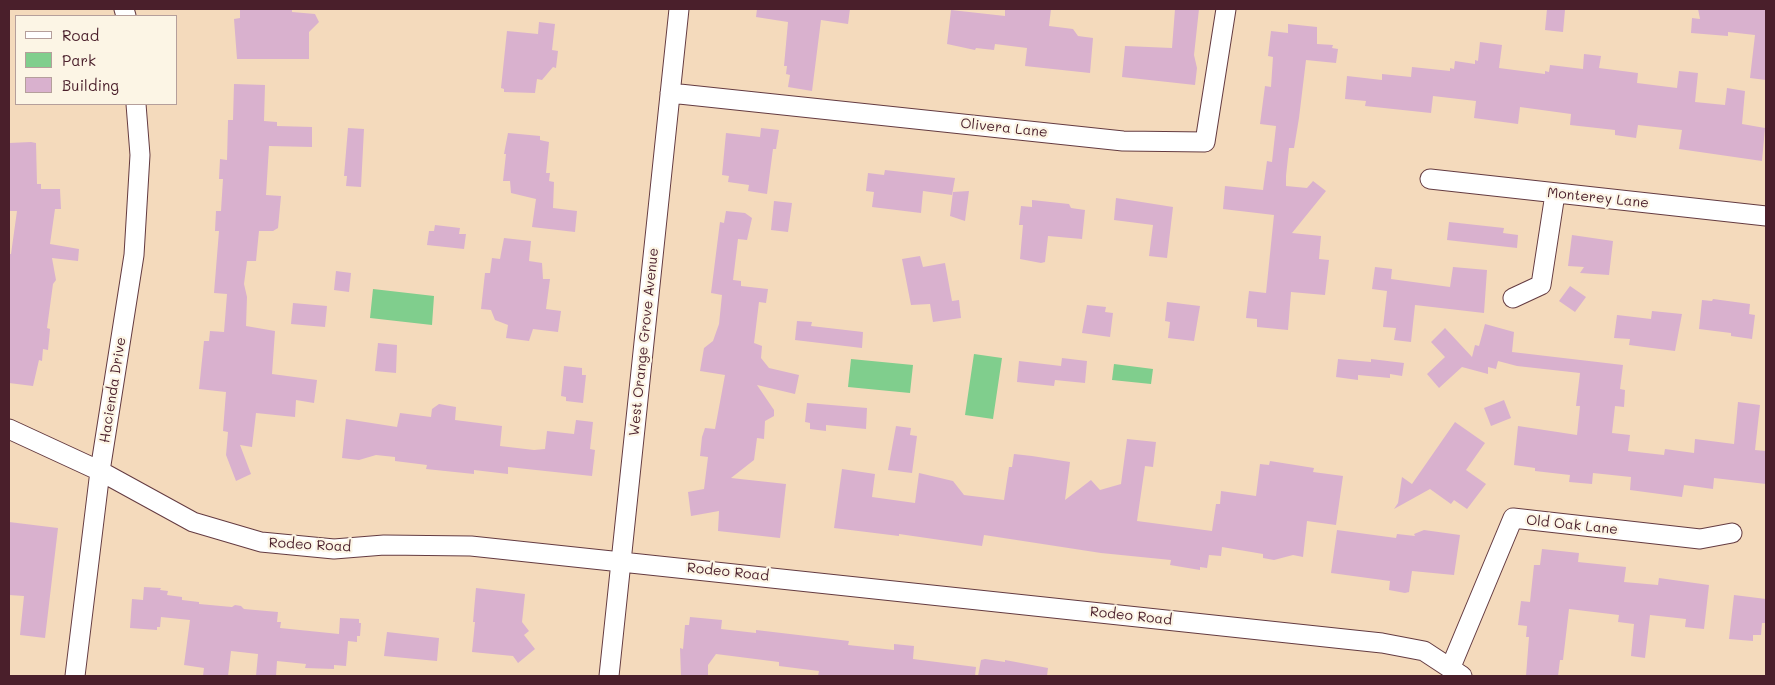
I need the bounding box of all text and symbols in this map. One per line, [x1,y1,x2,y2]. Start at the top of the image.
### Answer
legend [15,15,178,105]
text: Road [62,25,99,45]
text: Park [62,50,96,70]
text: Building [62,75,119,95]
street label: Olivera Lane [960,115,1048,141]
street label: Monterey Lane [1546,184,1650,212]
street label: West Orange Grove Avenue [626,247,662,437]
street label: Hacienda Drive [96,336,130,444]
street label: Old Oak Lane [1525,512,1619,538]
street label: Rodeo Road [268,534,352,556]
street label: Rodeo Road [686,559,770,585]
street label: Rodeo Road [1089,603,1173,629]

